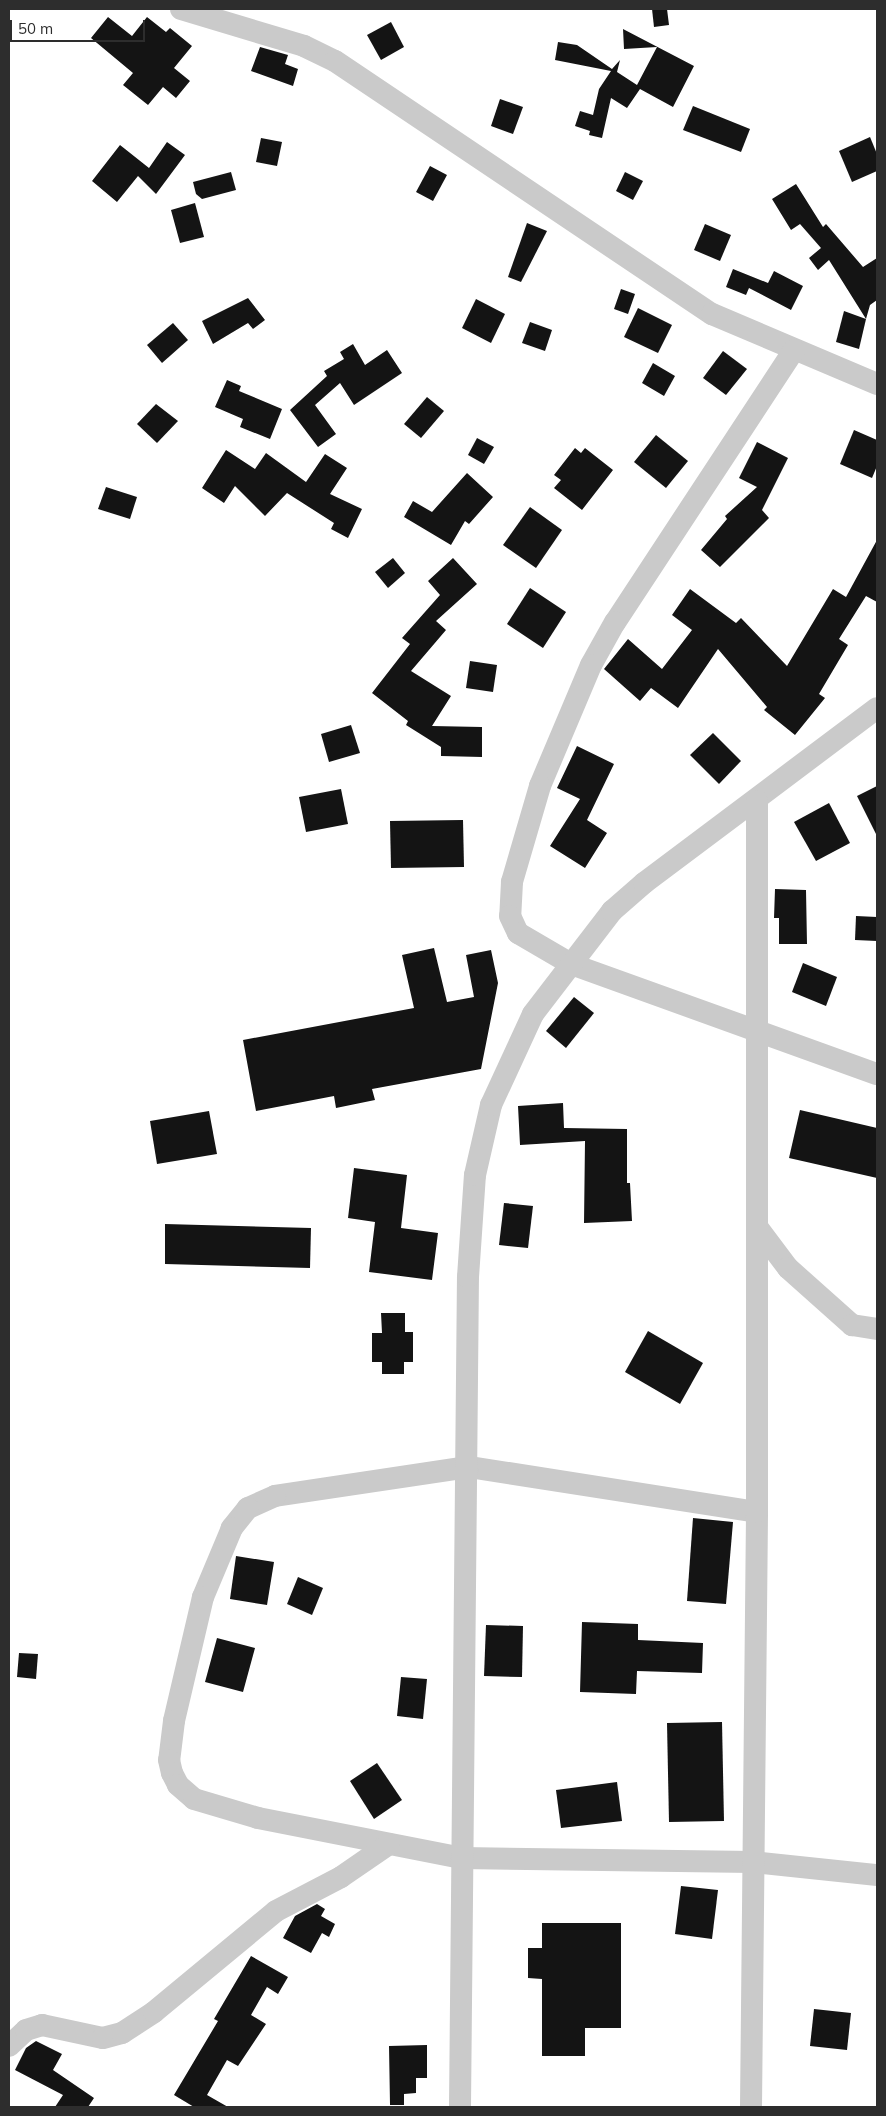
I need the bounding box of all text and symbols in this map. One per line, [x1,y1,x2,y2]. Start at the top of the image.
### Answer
scale bar [12,10,148,42]
text: 50 m [18,19,53,38]

